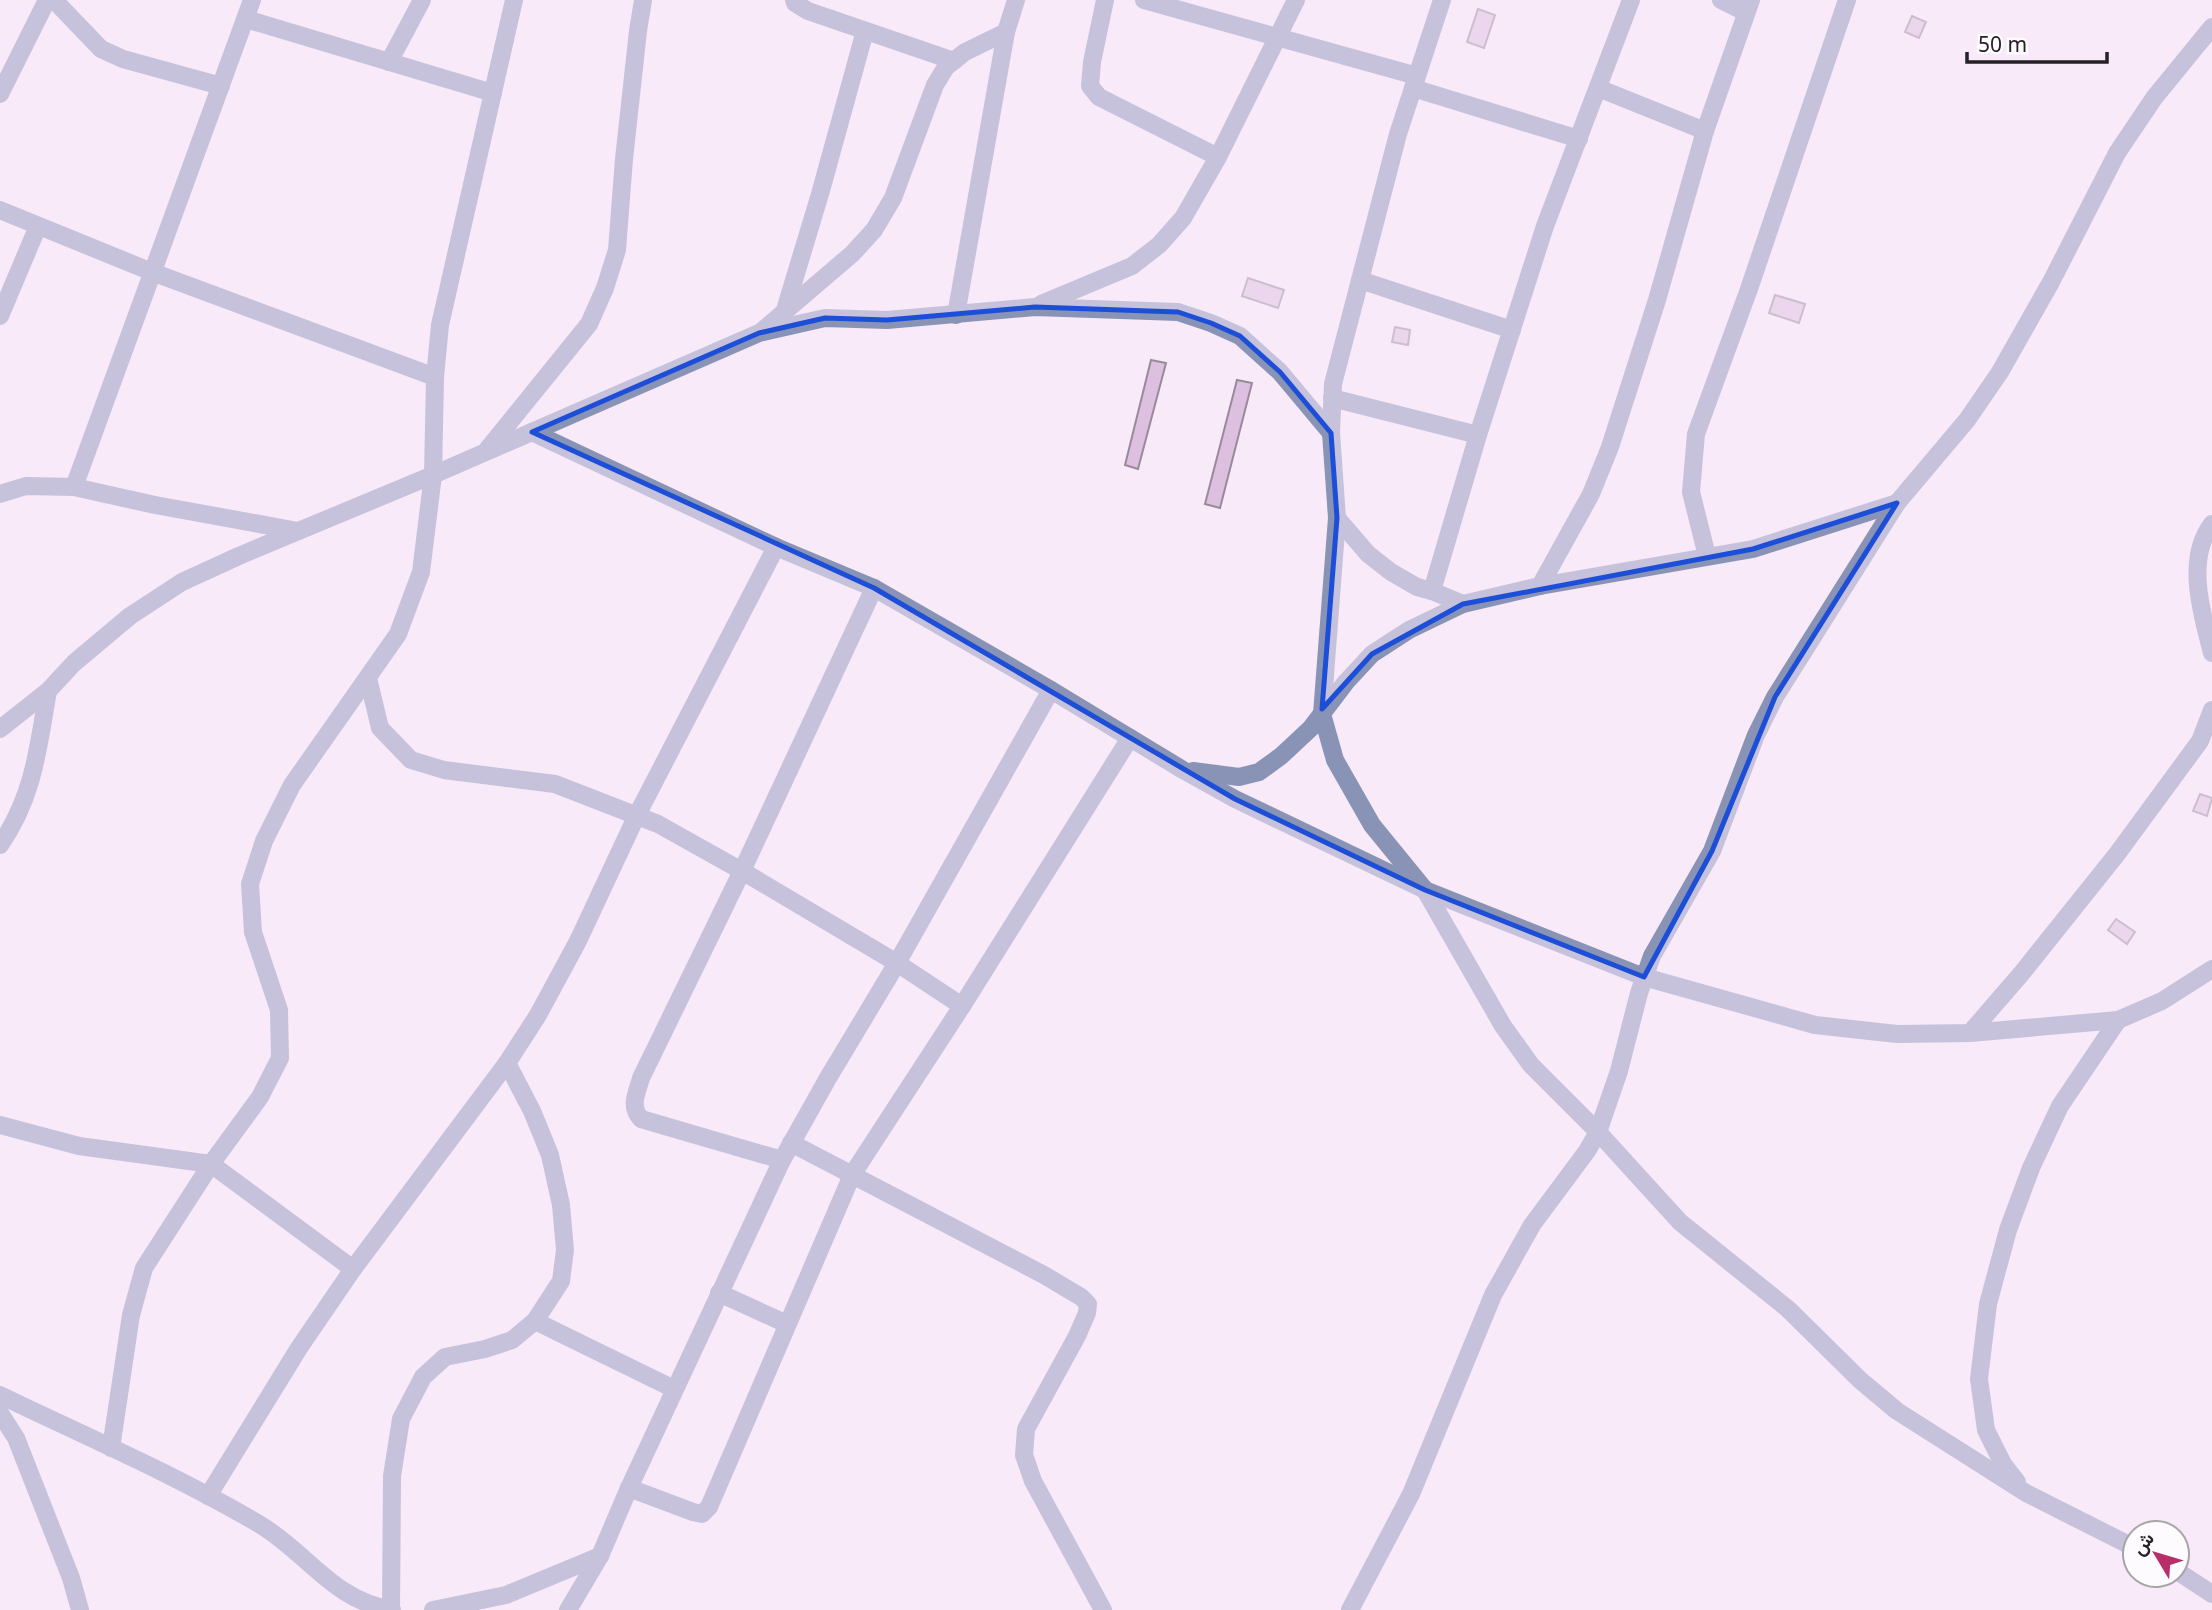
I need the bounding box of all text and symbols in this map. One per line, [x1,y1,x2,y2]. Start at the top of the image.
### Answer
scale bar [1967,21,2107,65]
text: 50 m [1978,30,2027,58]
north arrow [2121,1519,2191,1589]
text: ش [2125,1526,2160,1561]

